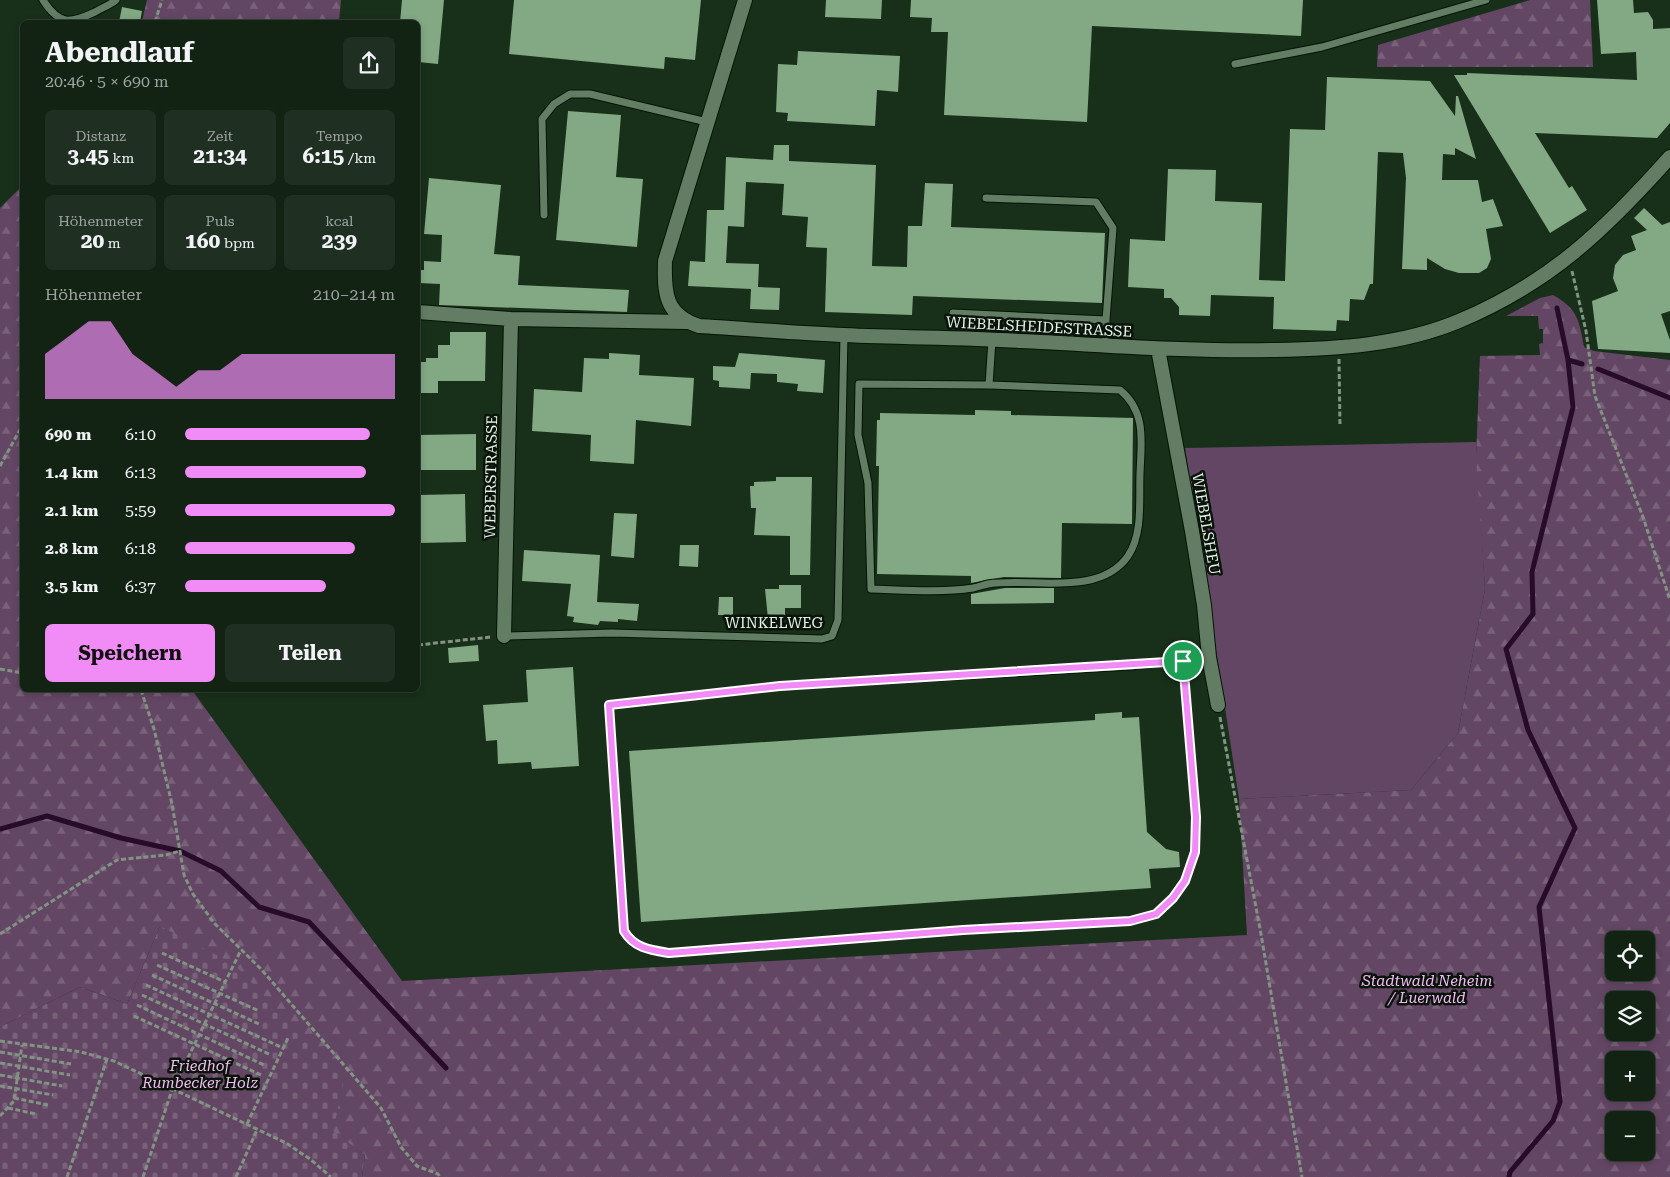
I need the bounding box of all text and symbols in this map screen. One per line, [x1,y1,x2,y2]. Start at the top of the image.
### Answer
text: Abendlauf [45,36,194,69]
button: share [343,37,395,89]
text: 20:46 · 5 × 690 m [45,72,169,91]
text: Distanz [75,128,126,144]
text: Zeit [207,128,233,144]
text: Tempo [316,128,363,144]
text: 3.45 [67,144,109,168]
text: 21:34 [193,144,247,168]
text: 6:15 [303,144,344,168]
text: km [109,150,134,166]
text: /km [344,150,376,166]
text: Höhenmeter [58,213,143,229]
text: Puls [206,213,234,229]
text: kcal [325,213,353,229]
text: 20 [81,229,104,253]
text: 160 [185,229,220,253]
text: 239 [322,229,357,253]
text: m [104,235,121,251]
text: bpm [220,235,255,251]
text: Höhenmeter [45,285,142,304]
text: 210–214 m [313,285,395,304]
street label: WIEBELSHEIDESTRASSE [945,313,1133,341]
street label: WEBERSTRASSE [481,415,501,539]
text: 690 m [45,425,91,444]
text: 6:10 [125,425,156,444]
text: 1.4 km [45,463,98,482]
text: 6:13 [125,463,156,482]
street label: WIEBELSHEU [1188,472,1224,576]
text: 2.1 km [45,501,98,520]
text: 5:59 [125,501,156,520]
text: 2.8 km [45,539,98,558]
text: 6:18 [125,539,156,558]
text: 3.5 km [45,577,98,596]
text: 6:37 [125,577,156,596]
street label: WINKELWEG [725,614,824,632]
button: Speichern [45,624,215,682]
button: Teilen [225,624,395,682]
pin [1162,640,1204,682]
icon: arrive [1169,647,1197,675]
map controls [1605,931,1655,1161]
button: locate [1605,931,1655,981]
park label: Stadtwald Neheim / Luerwald [1361,972,1492,1007]
button: layers [1605,991,1655,1041]
button: + [1605,1051,1655,1101]
park label: Friedhof Rumbecker Holz [141,1057,258,1092]
button: − [1605,1111,1655,1161]

